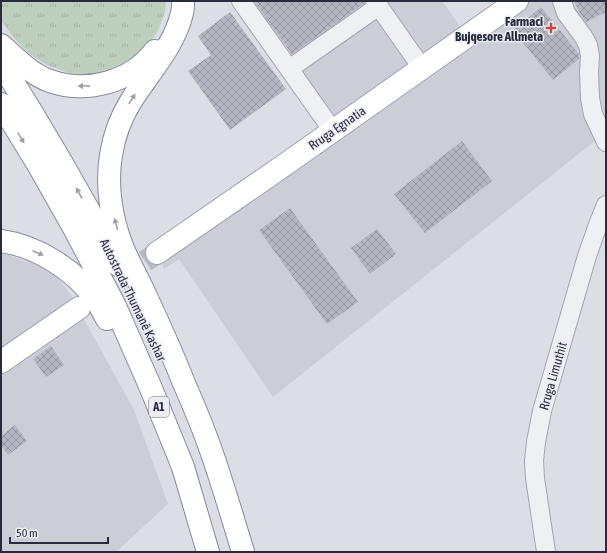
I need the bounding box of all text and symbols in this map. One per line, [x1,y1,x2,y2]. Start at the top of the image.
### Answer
place label: Farmaci Bujqesore Allmeta [455,14,543,44]
marker: Farmaci Bujqesore Allmeta [546,23,556,33]
one-way arrow [77,83,90,89]
one-way arrow [129,93,136,105]
street label: Rruga Egnatia [306,103,368,153]
one-way arrow [18,132,25,144]
one-way arrow [76,187,83,199]
one-way arrow [113,218,119,230]
street label: Autostrada Thumanë Kashar [97,236,169,364]
one-way arrow [32,249,44,256]
street label: Rruga Limuthit [536,340,570,412]
road number: A1 [149,397,169,417]
scale bar [10,519,108,545]
text: 50 m [16,526,38,540]

